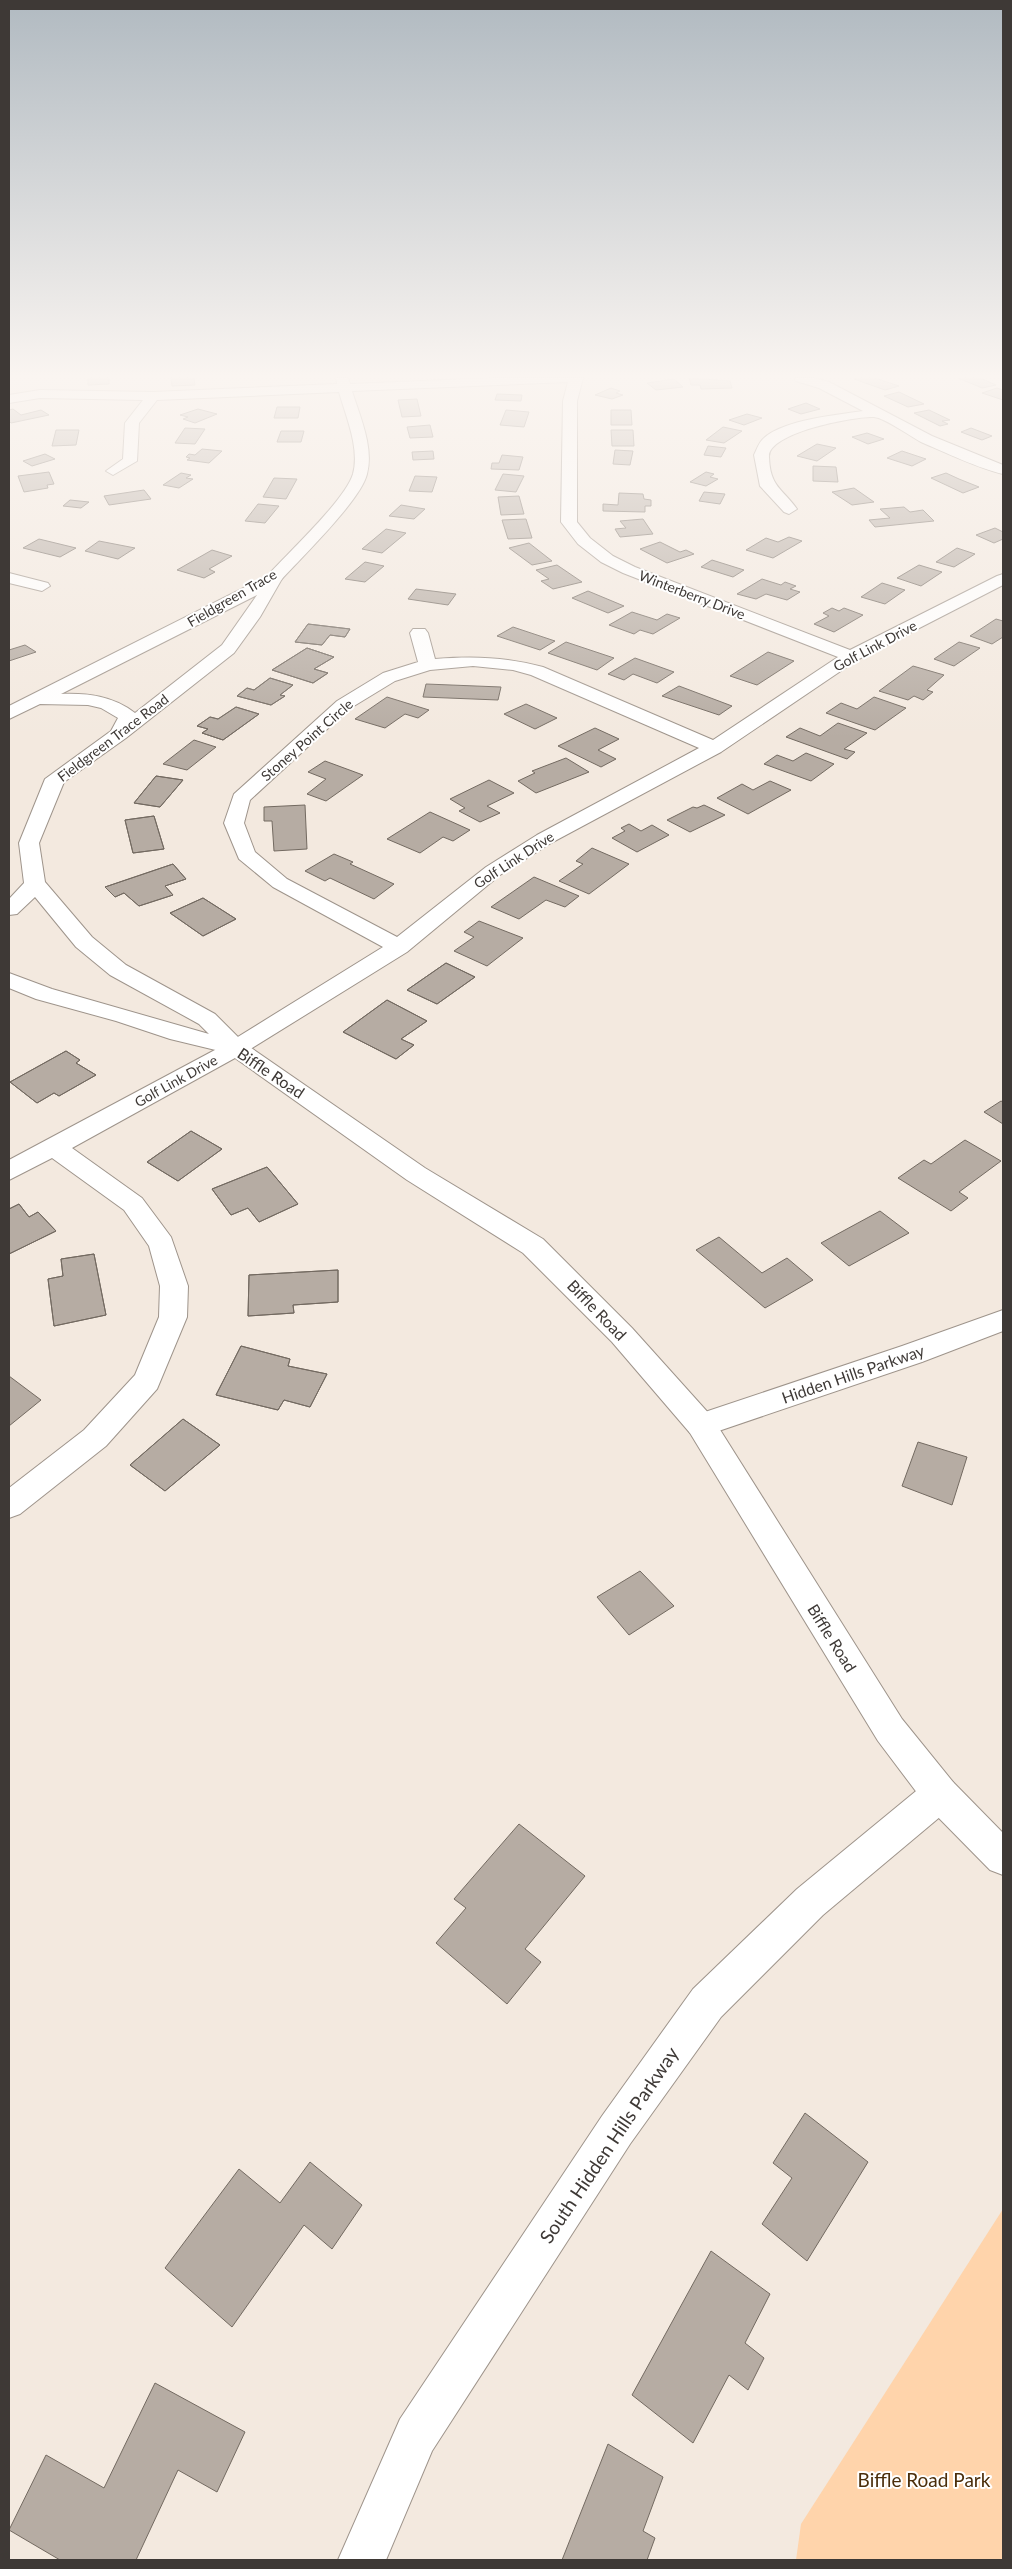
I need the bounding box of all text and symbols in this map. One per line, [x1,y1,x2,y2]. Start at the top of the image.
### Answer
street label: Fieldgreen Trace [184,565,279,630]
street label: Winterberry Drive [637,566,748,623]
street label: Golf Link Drive [830,616,919,675]
street label: Fieldgreen Trace Road [54,690,172,785]
street label: Stoney Point Circle [257,695,356,784]
street label: Golf Link Drive [470,827,557,892]
street label: Biffle Road [234,1043,308,1102]
street label: Golf Link Drive [131,1051,220,1110]
street label: Biffle Road [564,1276,631,1344]
street label: Hidden Hills Parkway [779,1340,927,1407]
street label: Biffle Road [804,1600,861,1675]
street label: South Hidden Hills Parkway [534,2042,683,2247]
park label: Biffle Road Park [858,2468,991,2491]

